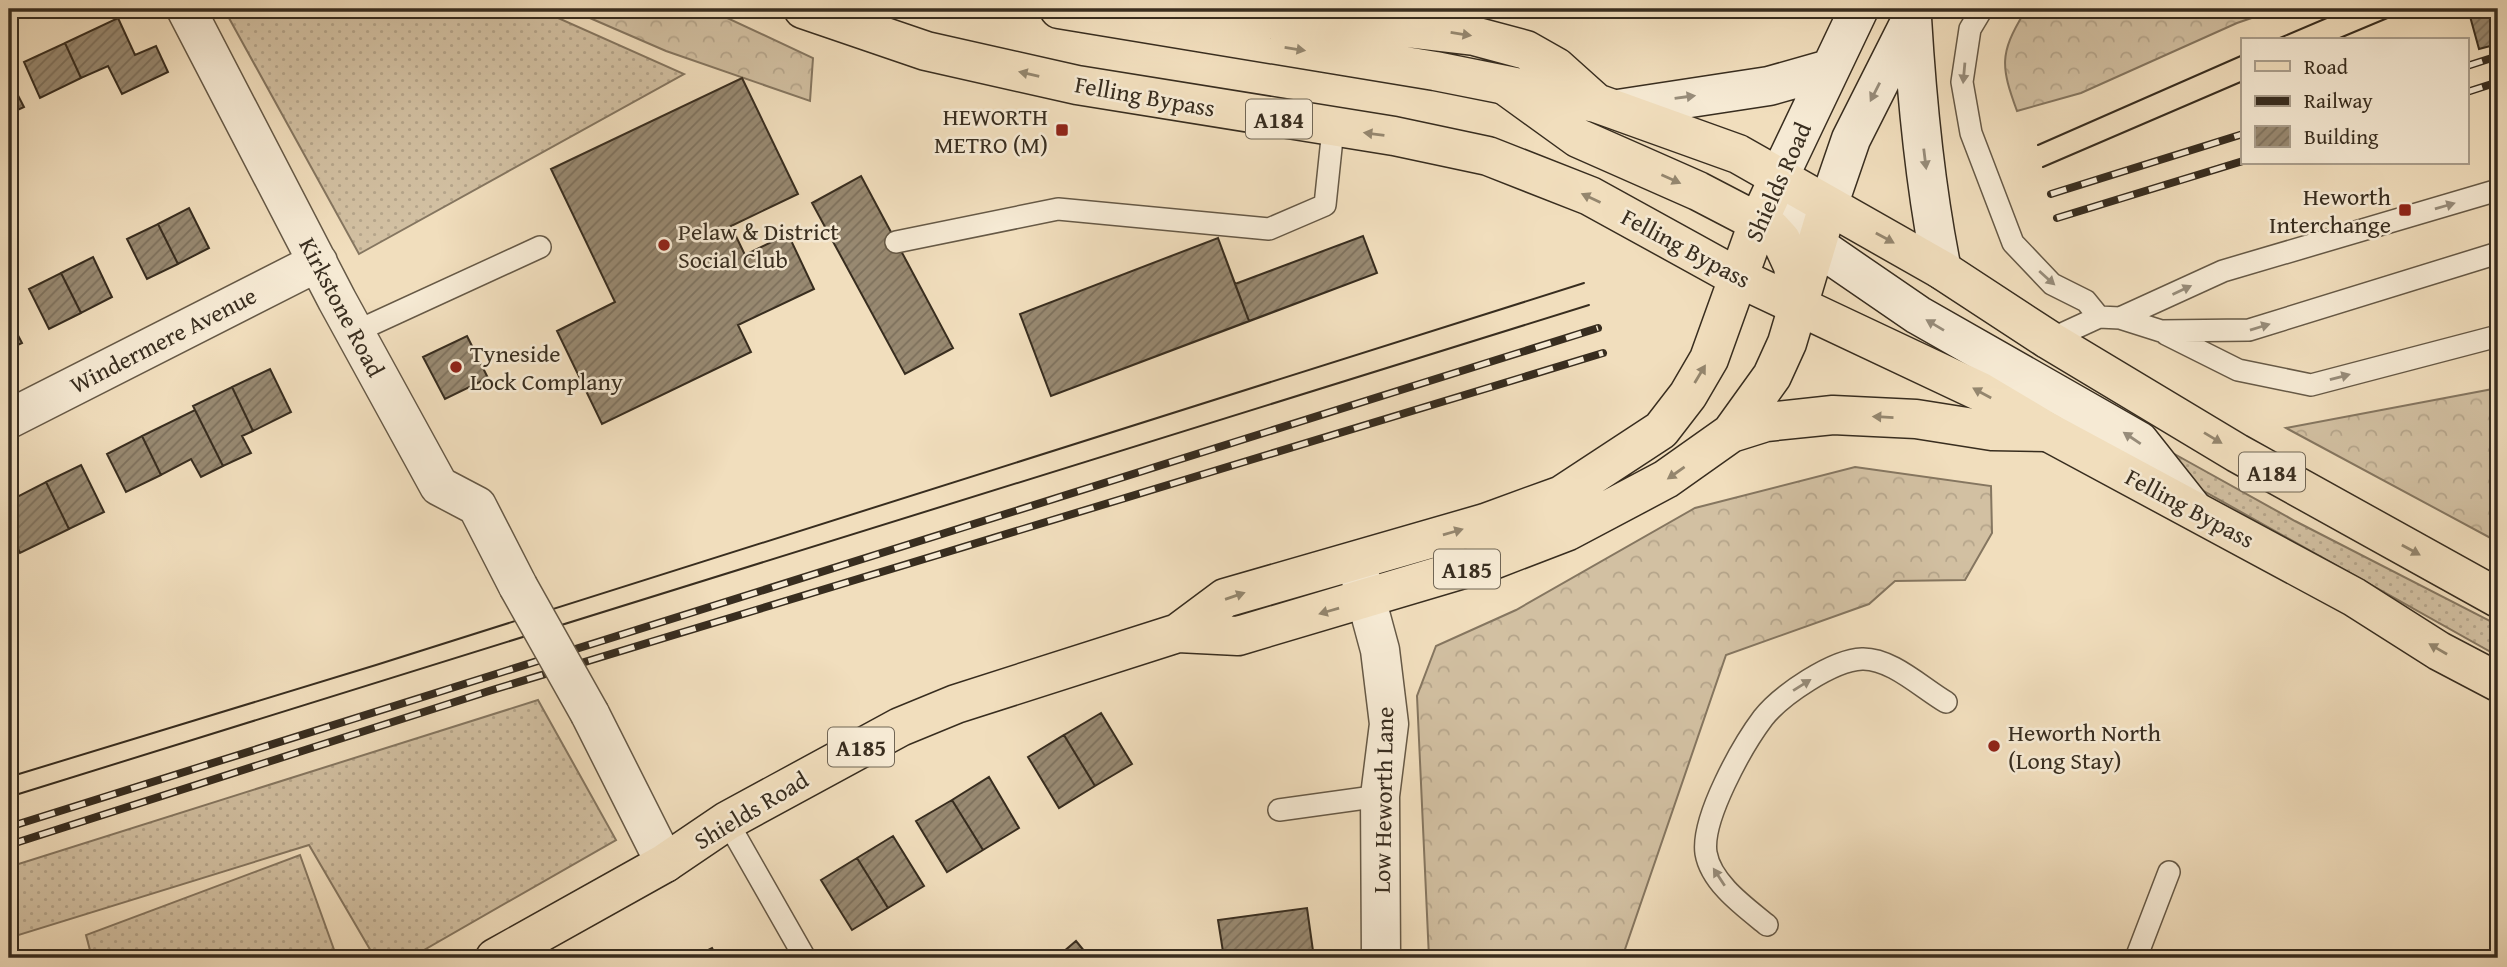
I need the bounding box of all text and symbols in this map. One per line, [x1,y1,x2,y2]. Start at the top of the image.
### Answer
one-way arrow [1450,29,1472,40]
legend [2241,38,2468,164]
one-way arrow [1285,44,1307,55]
text: Road [2304,51,2349,82]
one-way arrow [1958,62,1969,84]
street label: Felling Bypass [1072,66,1218,126]
one-way arrow [1018,69,1040,80]
one-way arrow [1869,82,1880,102]
text: Railway [2304,85,2373,116]
one-way arrow [1674,91,1696,102]
place label: HEWORTH METRO (M) [934,99,1048,162]
road number: A184 [1246,100,1312,138]
street label: Shields Road [1736,116,1820,247]
text: Building [2304,121,2379,152]
marker: HEWORTH METRO (M) [1054,122,1070,138]
one-way arrow [1363,128,1385,139]
one-way arrow [1919,148,1930,170]
one-way arrow [1661,173,1681,185]
place label: Heworth Interchange [2269,179,2392,242]
one-way arrow [1581,192,1602,203]
street label: Felling Bypass [1615,199,1757,297]
one-way arrow [2435,200,2456,210]
marker: Heworth Interchange [2397,202,2413,218]
place label: Pelaw & District Social Club [678,214,839,277]
street label: Kirkstone Road [291,231,394,383]
one-way arrow [1875,232,1895,244]
marker: Pelaw & District Social Club [656,237,672,253]
one-way arrow [2038,270,2056,286]
street label: Windermere Avenue [64,278,262,402]
one-way arrow [2172,284,2192,295]
one-way arrow [1926,319,1945,331]
one-way arrow [2249,321,2270,331]
place label: Tyneside Lock Complany [470,336,623,399]
marker: Tyneside Lock Complany [448,359,464,375]
one-way arrow [1694,365,1706,384]
one-way arrow [2329,371,2351,382]
one-way arrow [1972,387,1992,399]
one-way arrow [1872,411,1894,422]
one-way arrow [2122,432,2142,445]
one-way arrow [2203,432,2222,445]
road number: A184 [2239,452,2305,492]
street label: Felling Bypass [2119,459,2261,557]
one-way arrow [1666,466,1685,479]
one-way arrow [1443,527,1464,537]
one-way arrow [2401,544,2421,556]
road number: A185 [1434,550,1500,589]
one-way arrow [1224,590,1245,601]
one-way arrow [1318,607,1339,617]
one-way arrow [2429,643,2448,656]
one-way arrow [1793,679,1812,692]
street label: Low Heworth Lane [1364,706,1402,894]
place label: Heworth North (Long Stay) [2008,715,2162,778]
road number: A185 [828,727,894,766]
marker: Heworth North (Long Stay) [1986,738,2002,754]
street label: Shields Road [687,762,815,858]
one-way arrow [1712,867,1725,887]

